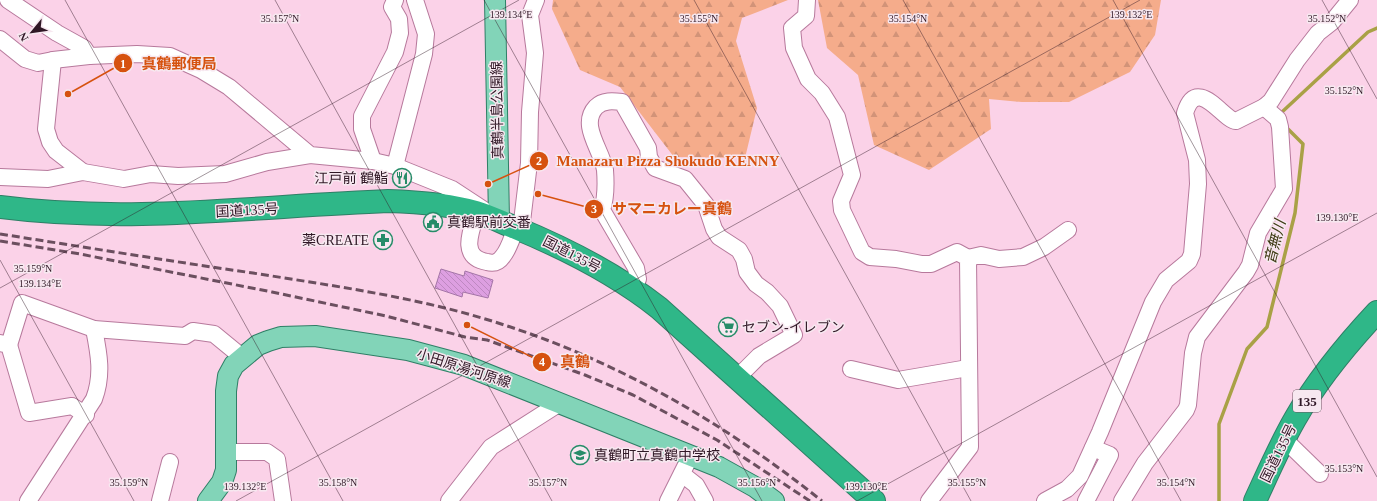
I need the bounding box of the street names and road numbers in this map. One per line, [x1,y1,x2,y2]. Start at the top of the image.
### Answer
street label: 真鶴半島公園線 [489,61,506,159]
street label: 国道135号 [215,201,279,220]
street label: 国道135号 [540,233,603,275]
street label: 小田原湯河原線 [415,346,513,391]
road number: 135 [1293,390,1321,412]
street label: 国道135号 [1258,422,1299,485]

